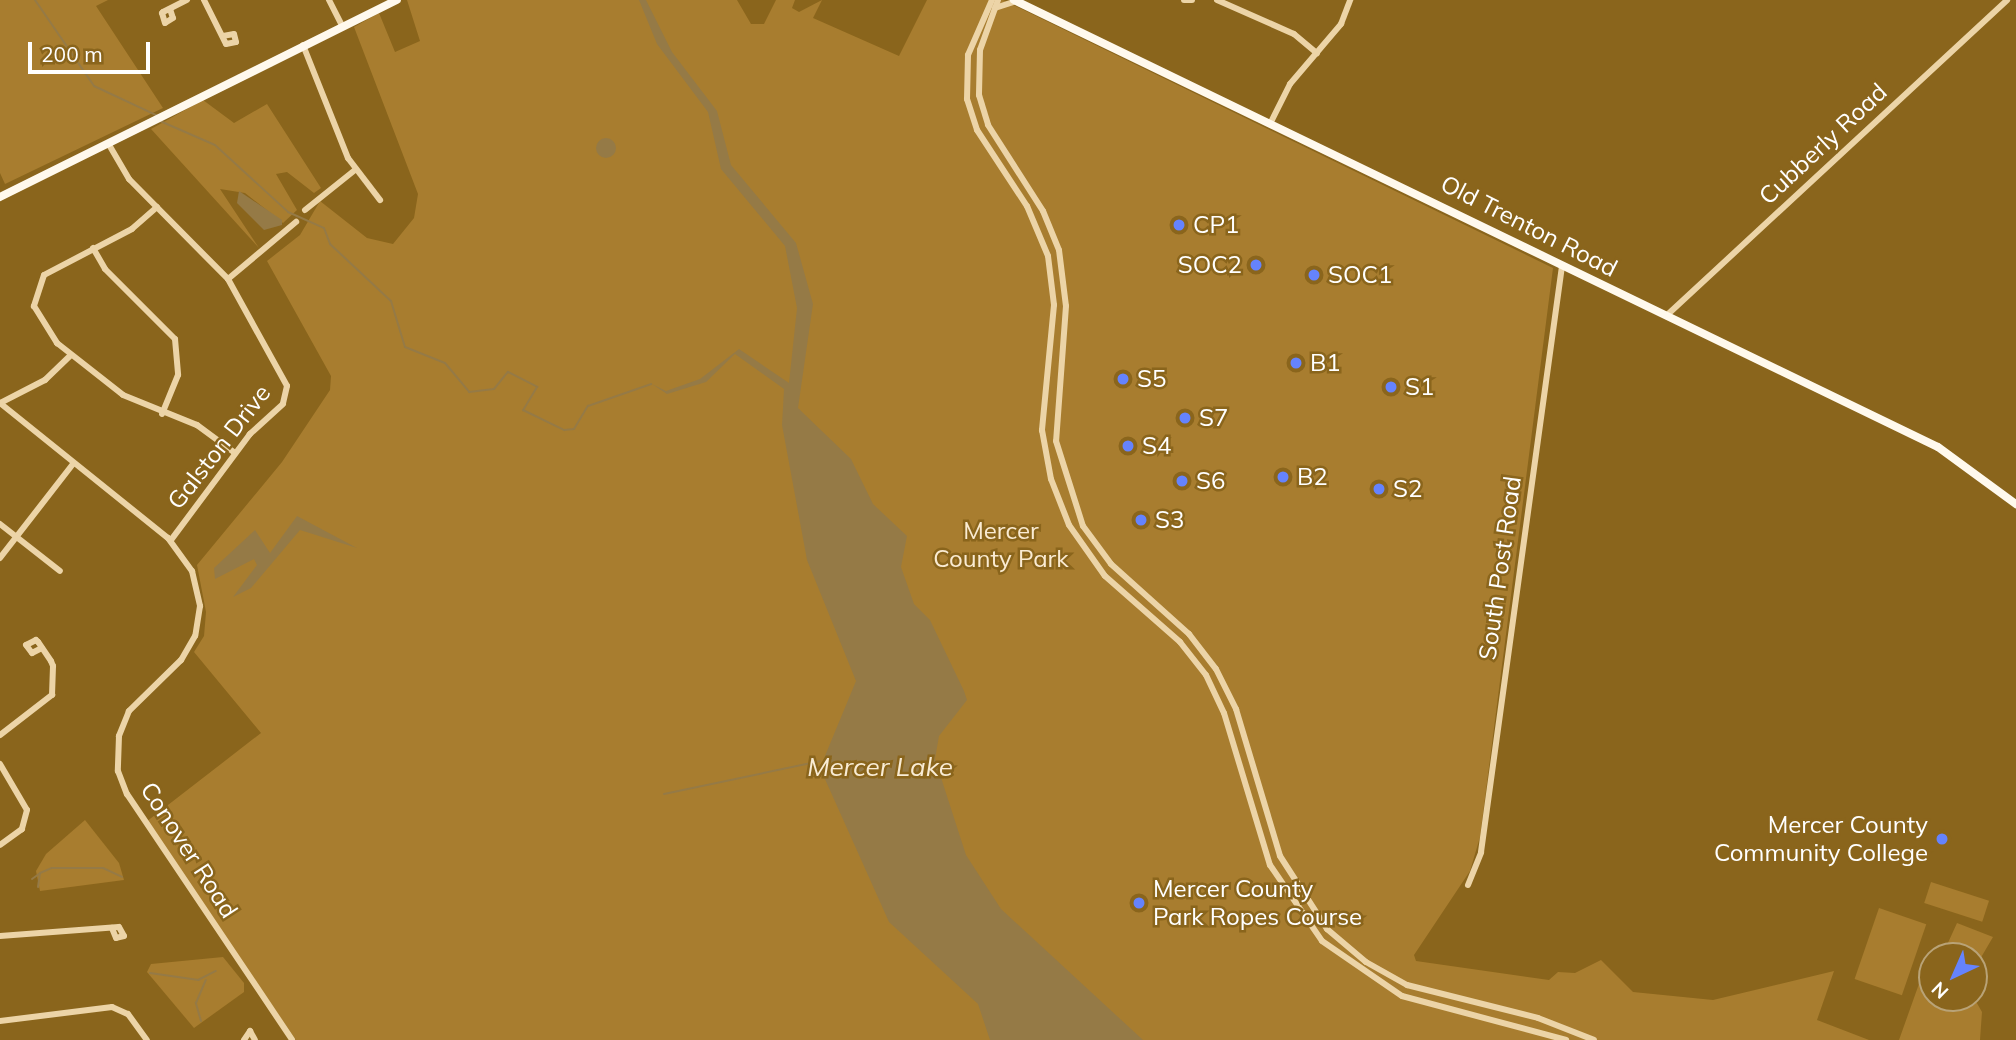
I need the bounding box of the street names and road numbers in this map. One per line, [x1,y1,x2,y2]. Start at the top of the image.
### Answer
street label: Cubberly Road [1753,78,1893,210]
street label: Old Trenton Road [1436,169,1622,283]
street label: Galston Drive [162,379,276,515]
street label: South Post Road [1473,474,1527,662]
street label: Conover Road [134,777,244,923]

